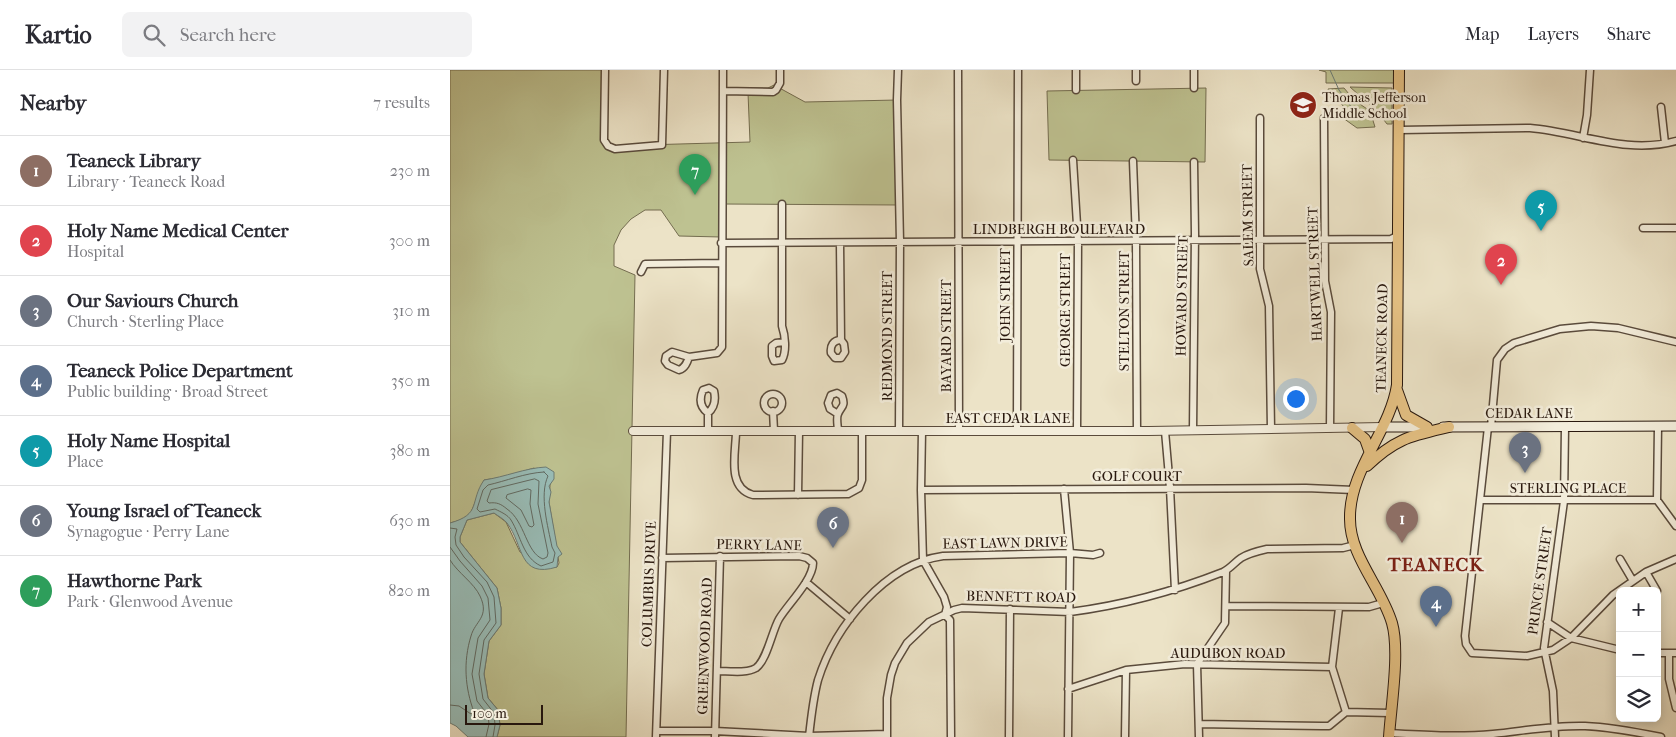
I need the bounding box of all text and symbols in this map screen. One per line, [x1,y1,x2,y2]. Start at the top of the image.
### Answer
search box [122,12,472,57]
text: Kartio [25,21,92,49]
icon: search [140,21,168,49]
text: Search here [180,24,276,46]
text: Map [1465,24,1499,45]
text: Layers [1527,24,1579,45]
text: Share [1607,24,1651,45]
place label: Thomas Jefferson Middle School [1322,89,1426,122]
school or university icon: Thomas Jefferson Middle School [1288,90,1318,120]
text: Nearby [20,91,86,115]
text: 7 results [373,93,430,112]
text: Teaneck Library [67,150,201,172]
pin: 7 [679,154,711,195]
text: 1 [33,161,39,180]
text: 230 m [390,161,430,180]
street label: SALEM STREET [1239,163,1257,266]
text: Library · Teaneck Road [67,172,225,191]
pin: 5 [1525,190,1557,231]
street label: HARTWELL STREET [1304,206,1326,342]
text: Holy Name Medical Center [67,220,289,242]
street label: LINDBERGH BOULEVARD [973,221,1146,238]
text: 2 [32,231,40,250]
text: 300 m [389,231,430,250]
street label: HOWARD STREET [1172,235,1192,357]
text: Hospital [67,242,124,261]
pin: 2 [1485,244,1517,285]
street label: JOHN STREET [997,247,1014,343]
street label: STELTON STREET [1116,250,1133,371]
street label: GEORGE STREET [1057,252,1074,367]
street label: REDMOND STREET [879,270,896,401]
street label: BAYARD STREET [938,279,955,393]
street label: TEANECK ROAD [1373,283,1391,393]
text: Our Saviours Church [67,290,239,312]
text: 3 [33,301,39,320]
text: 310 m [392,301,430,320]
text: Church · Sterling Place [67,312,224,331]
text: Teaneck Police Department [67,360,293,382]
text: 4 [31,371,41,390]
text: 350 m [391,371,430,390]
text: Public building · Broad Street [67,382,268,401]
your location [1283,386,1309,412]
street label: CEDAR LANE [1485,405,1573,422]
street label: EAST CEDAR LANE [946,410,1071,427]
text: Holy Name Hospital [67,430,230,452]
pin: 3 [1509,432,1541,473]
text: 5 [33,441,39,460]
text: 380 m [390,441,430,460]
text: Place [67,452,103,471]
street label: GOLF COURT [1092,468,1183,485]
street label: STERLING PLACE [1510,480,1627,497]
text: Young Israel of Teaneck [67,500,261,522]
pin: 1 [1386,502,1418,543]
pin: 6 [817,507,849,548]
text: 6 [32,511,40,530]
text: 630 m [389,511,430,530]
street label: COLUMBUS DRIVE [638,520,660,647]
text: Synagogue · Perry Lane [67,522,230,541]
street label: PRINCE STREET [1524,525,1556,636]
street label: EAST LAWN DRIVE [942,533,1068,553]
street label: PERRY LANE [716,536,803,554]
district label: TEANECK [1387,554,1484,576]
text: Hawthorne Park [67,570,202,592]
street label: GREENWOOD ROAD [694,577,716,715]
text: 7 [32,581,40,600]
text: 820 m [388,581,430,600]
pin: 4 [1420,586,1452,627]
map controls [1616,587,1661,722]
button: + [1616,587,1661,632]
street label: BENNETT ROAD [966,588,1076,606]
text: Park · Glenwood Avenue [67,592,233,611]
button: − [1616,632,1661,677]
street label: AUDUBON ROAD [1169,645,1286,662]
button: layers [1616,677,1661,722]
scale bar [465,702,542,725]
text: 100 m [472,705,507,722]

